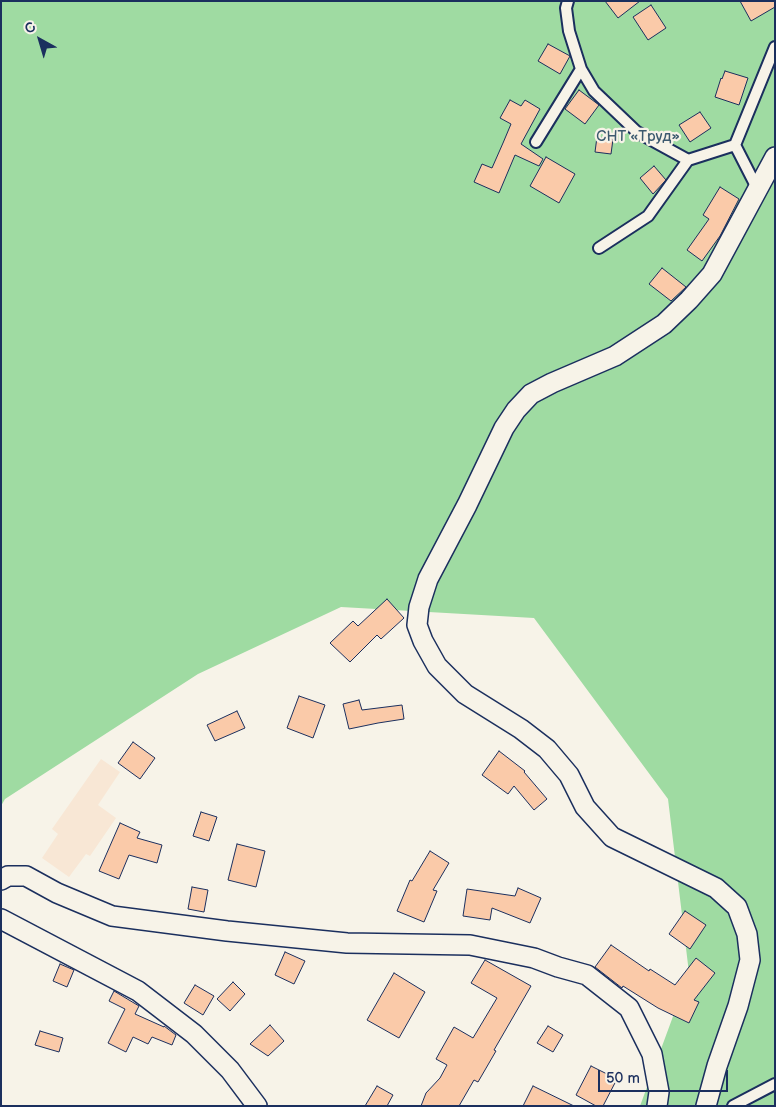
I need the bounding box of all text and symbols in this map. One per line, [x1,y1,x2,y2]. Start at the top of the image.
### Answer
north arrow [15,15,65,65]
text: С [21,18,39,38]
park label: СНТ «Труд» [596,128,680,146]
scale bar [601,1060,731,1092]
text: 50 m [606,1069,640,1088]

